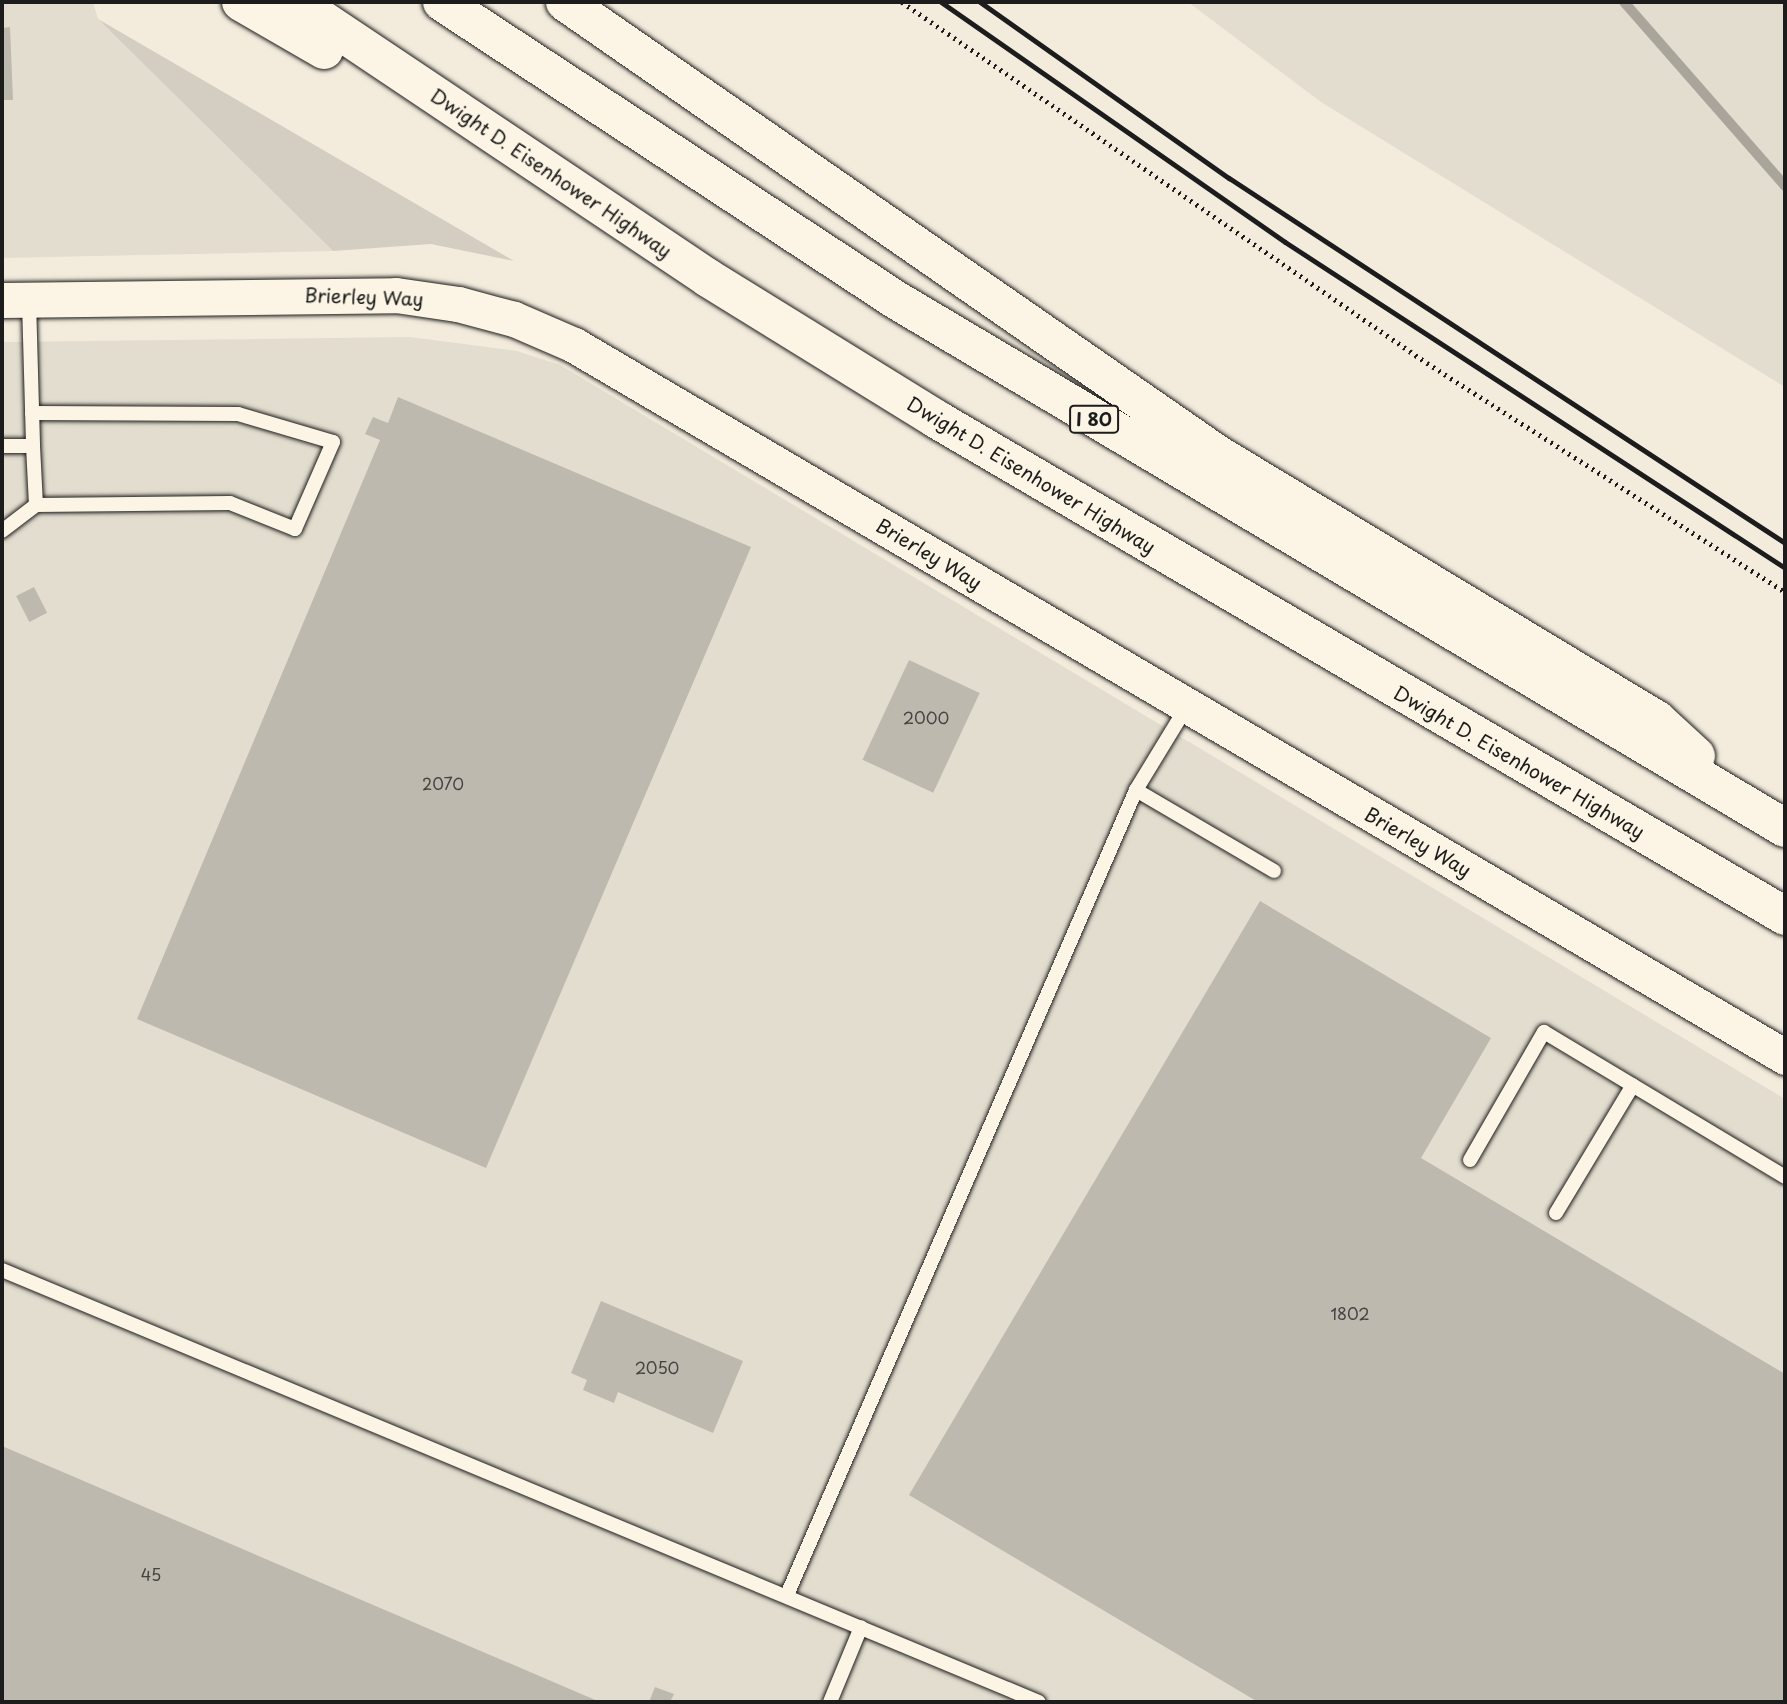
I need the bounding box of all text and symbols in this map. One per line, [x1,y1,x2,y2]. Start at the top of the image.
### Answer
street label: Dwight D. Eisenhower Highway [426,84,676,262]
street label: Brierley Way [304,284,424,310]
street label: Dwight D. Eisenhower Highway [903,392,1159,558]
road number: I 80 [1068,404,1120,433]
street label: Brierley Way [872,513,986,595]
street label: Dwight D. Eisenhower Highway [1389,681,1649,843]
house number: 2000 [903,707,949,727]
house number: 2070 [422,773,464,793]
street label: Brierley Way [1360,802,1476,882]
house number: 1802 [1330,1303,1370,1323]
house number: 2050 [635,1357,679,1377]
house number: 45 [141,1564,161,1584]

